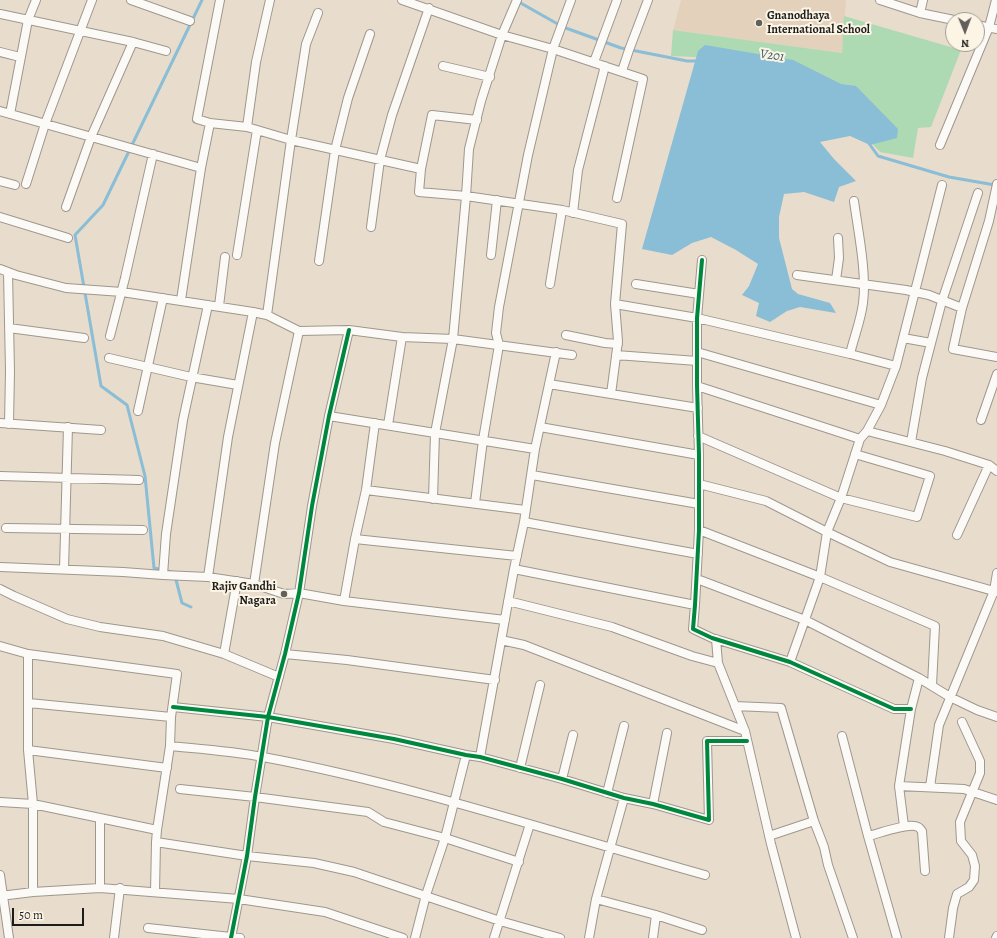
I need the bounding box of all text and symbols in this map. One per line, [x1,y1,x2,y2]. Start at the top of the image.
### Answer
place label: Gnanodhaya International School [767,9,870,37]
north arrow [945,12,985,52]
marker: Gnanodhaya International School [754,18,764,28]
text: N [961,36,969,51]
water label: V201 [759,47,785,65]
place label: Rajiv Gandhi Nagara [211,580,276,608]
marker: Rajiv Gandhi Nagara [279,589,289,599]
scale bar [14,900,86,926]
text: 50 m [19,907,43,923]

